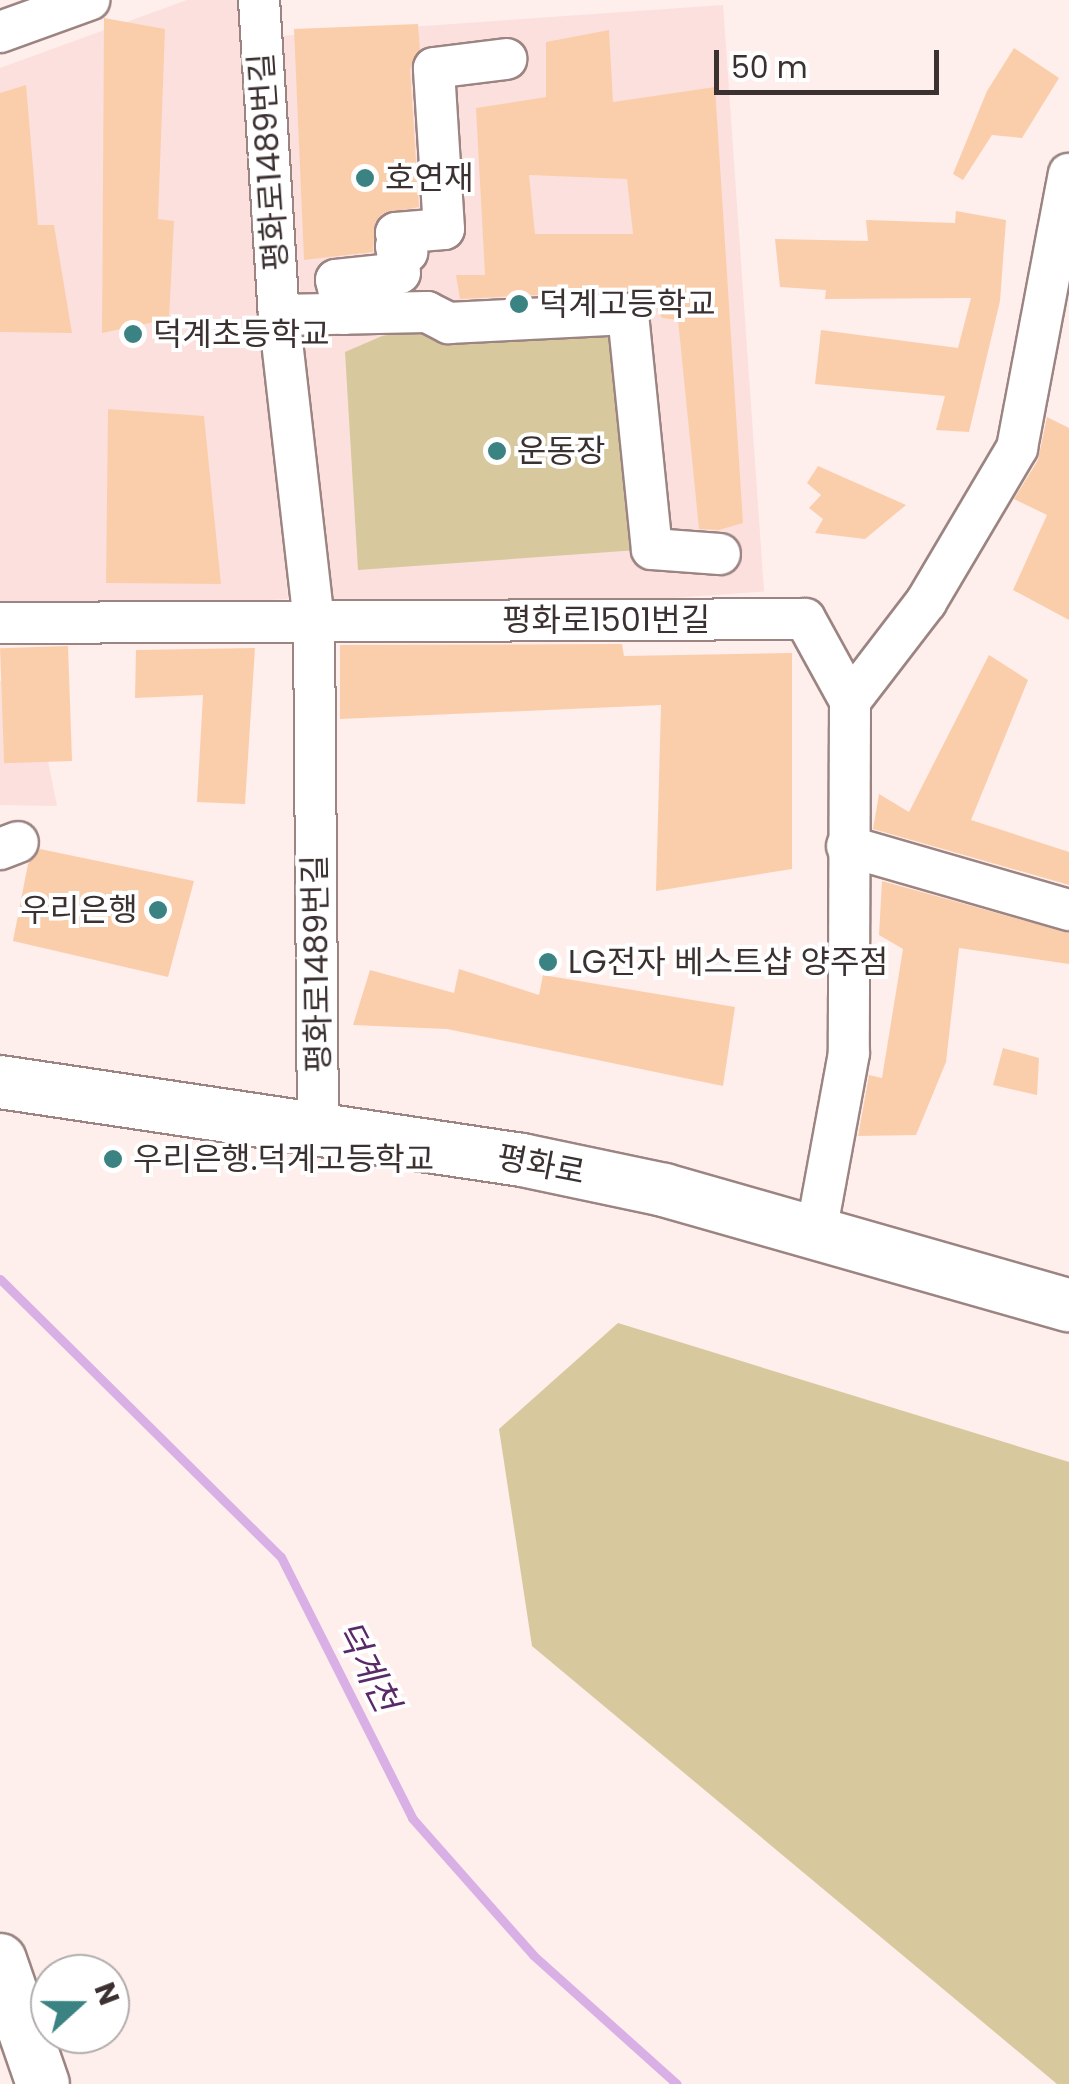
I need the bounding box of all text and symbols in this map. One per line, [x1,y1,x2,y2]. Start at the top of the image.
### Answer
scale bar [719,30,944,92]
text: 50 m [731,46,808,89]
street label: 평화로1489번길 [242,52,296,272]
place label: 호연재 [385,159,473,197]
marker: 호연재 [354,167,376,189]
place label: 덕계고등학교 [539,285,716,323]
marker: 덕계고등학교 [508,293,530,315]
place label: 덕계초등학교 [153,315,330,353]
marker: 덕계초등학교 [122,323,144,345]
place label: 운동장 [517,432,605,470]
marker: 운동장 [486,440,508,462]
street label: 평화로1501번길 [502,601,710,639]
street label: 평화로1489번길 [296,855,338,1073]
place label: 우리은행 [20,891,138,929]
marker: 우리은행 [147,899,169,921]
place label: LG전자 베스트샵 양주점 [568,943,889,981]
marker: LG전자 베스트샵 양주점 [537,951,559,973]
street label: 평화로 [494,1138,588,1192]
place label: 우리은행.덕계고등학교 [133,1140,434,1178]
marker: 우리은행.덕계고등학교 [102,1148,124,1170]
water label: 덕계천 [326,1613,408,1719]
north arrow [30,1954,130,2054]
text: N [85,1977,129,2011]

